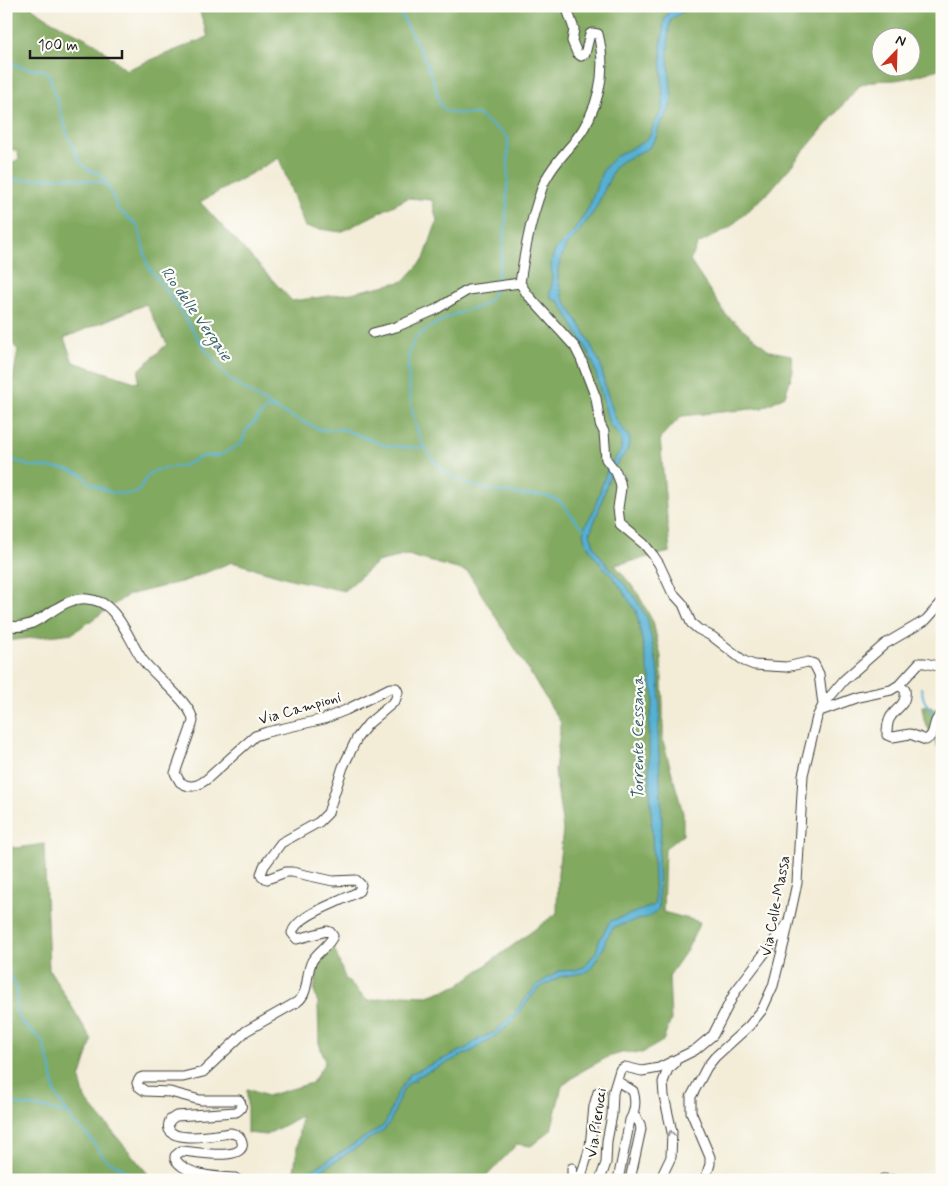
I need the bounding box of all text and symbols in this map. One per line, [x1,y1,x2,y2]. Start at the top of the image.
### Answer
scale bar [30,28,122,60]
north arrow [870,28,920,78]
text: N [893,31,908,51]
text: 100 m [38,36,78,56]
water label: Rio delle Vergaie [154,263,237,367]
water label: Torrente Cessana [628,675,649,800]
street label: Via Campioni [256,688,344,730]
street label: Via Colle-Massa [756,854,796,958]
street label: Via Pierucci [582,1087,612,1159]
one-way arrow [665,1129,676,1137]

